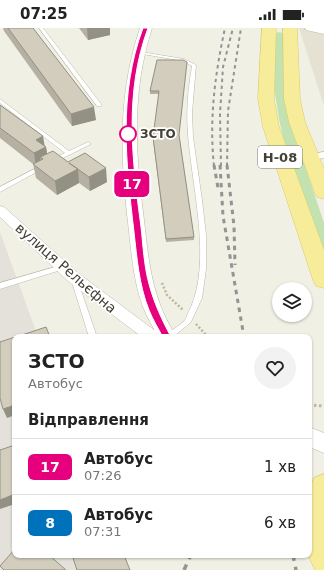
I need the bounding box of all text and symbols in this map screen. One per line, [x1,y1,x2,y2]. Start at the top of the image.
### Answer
text: 07:25 [20,5,68,23]
marker: ЗСТО [119,125,137,143]
place label: ЗСТО [140,127,176,141]
road number: Н-08 [258,146,302,168]
line badge: 17 [114,171,150,197]
text: 17 [122,176,142,192]
street label: вулиця Рельєфна [12,220,120,316]
map controls [272,282,312,322]
button: layers [272,282,312,322]
button: heart [254,347,296,389]
text: ЗСТО [28,350,85,372]
text: Автобус [28,376,83,391]
text: Відправлення [28,411,149,429]
text: Автобус [84,450,153,468]
text: 1 хв [264,458,296,476]
text: 17 [40,459,60,475]
text: 07:26 [84,468,121,483]
text: Автобус [84,506,153,524]
text: 6 хв [264,514,296,532]
text: 8 [45,515,55,531]
text: 07:31 [84,524,121,539]

